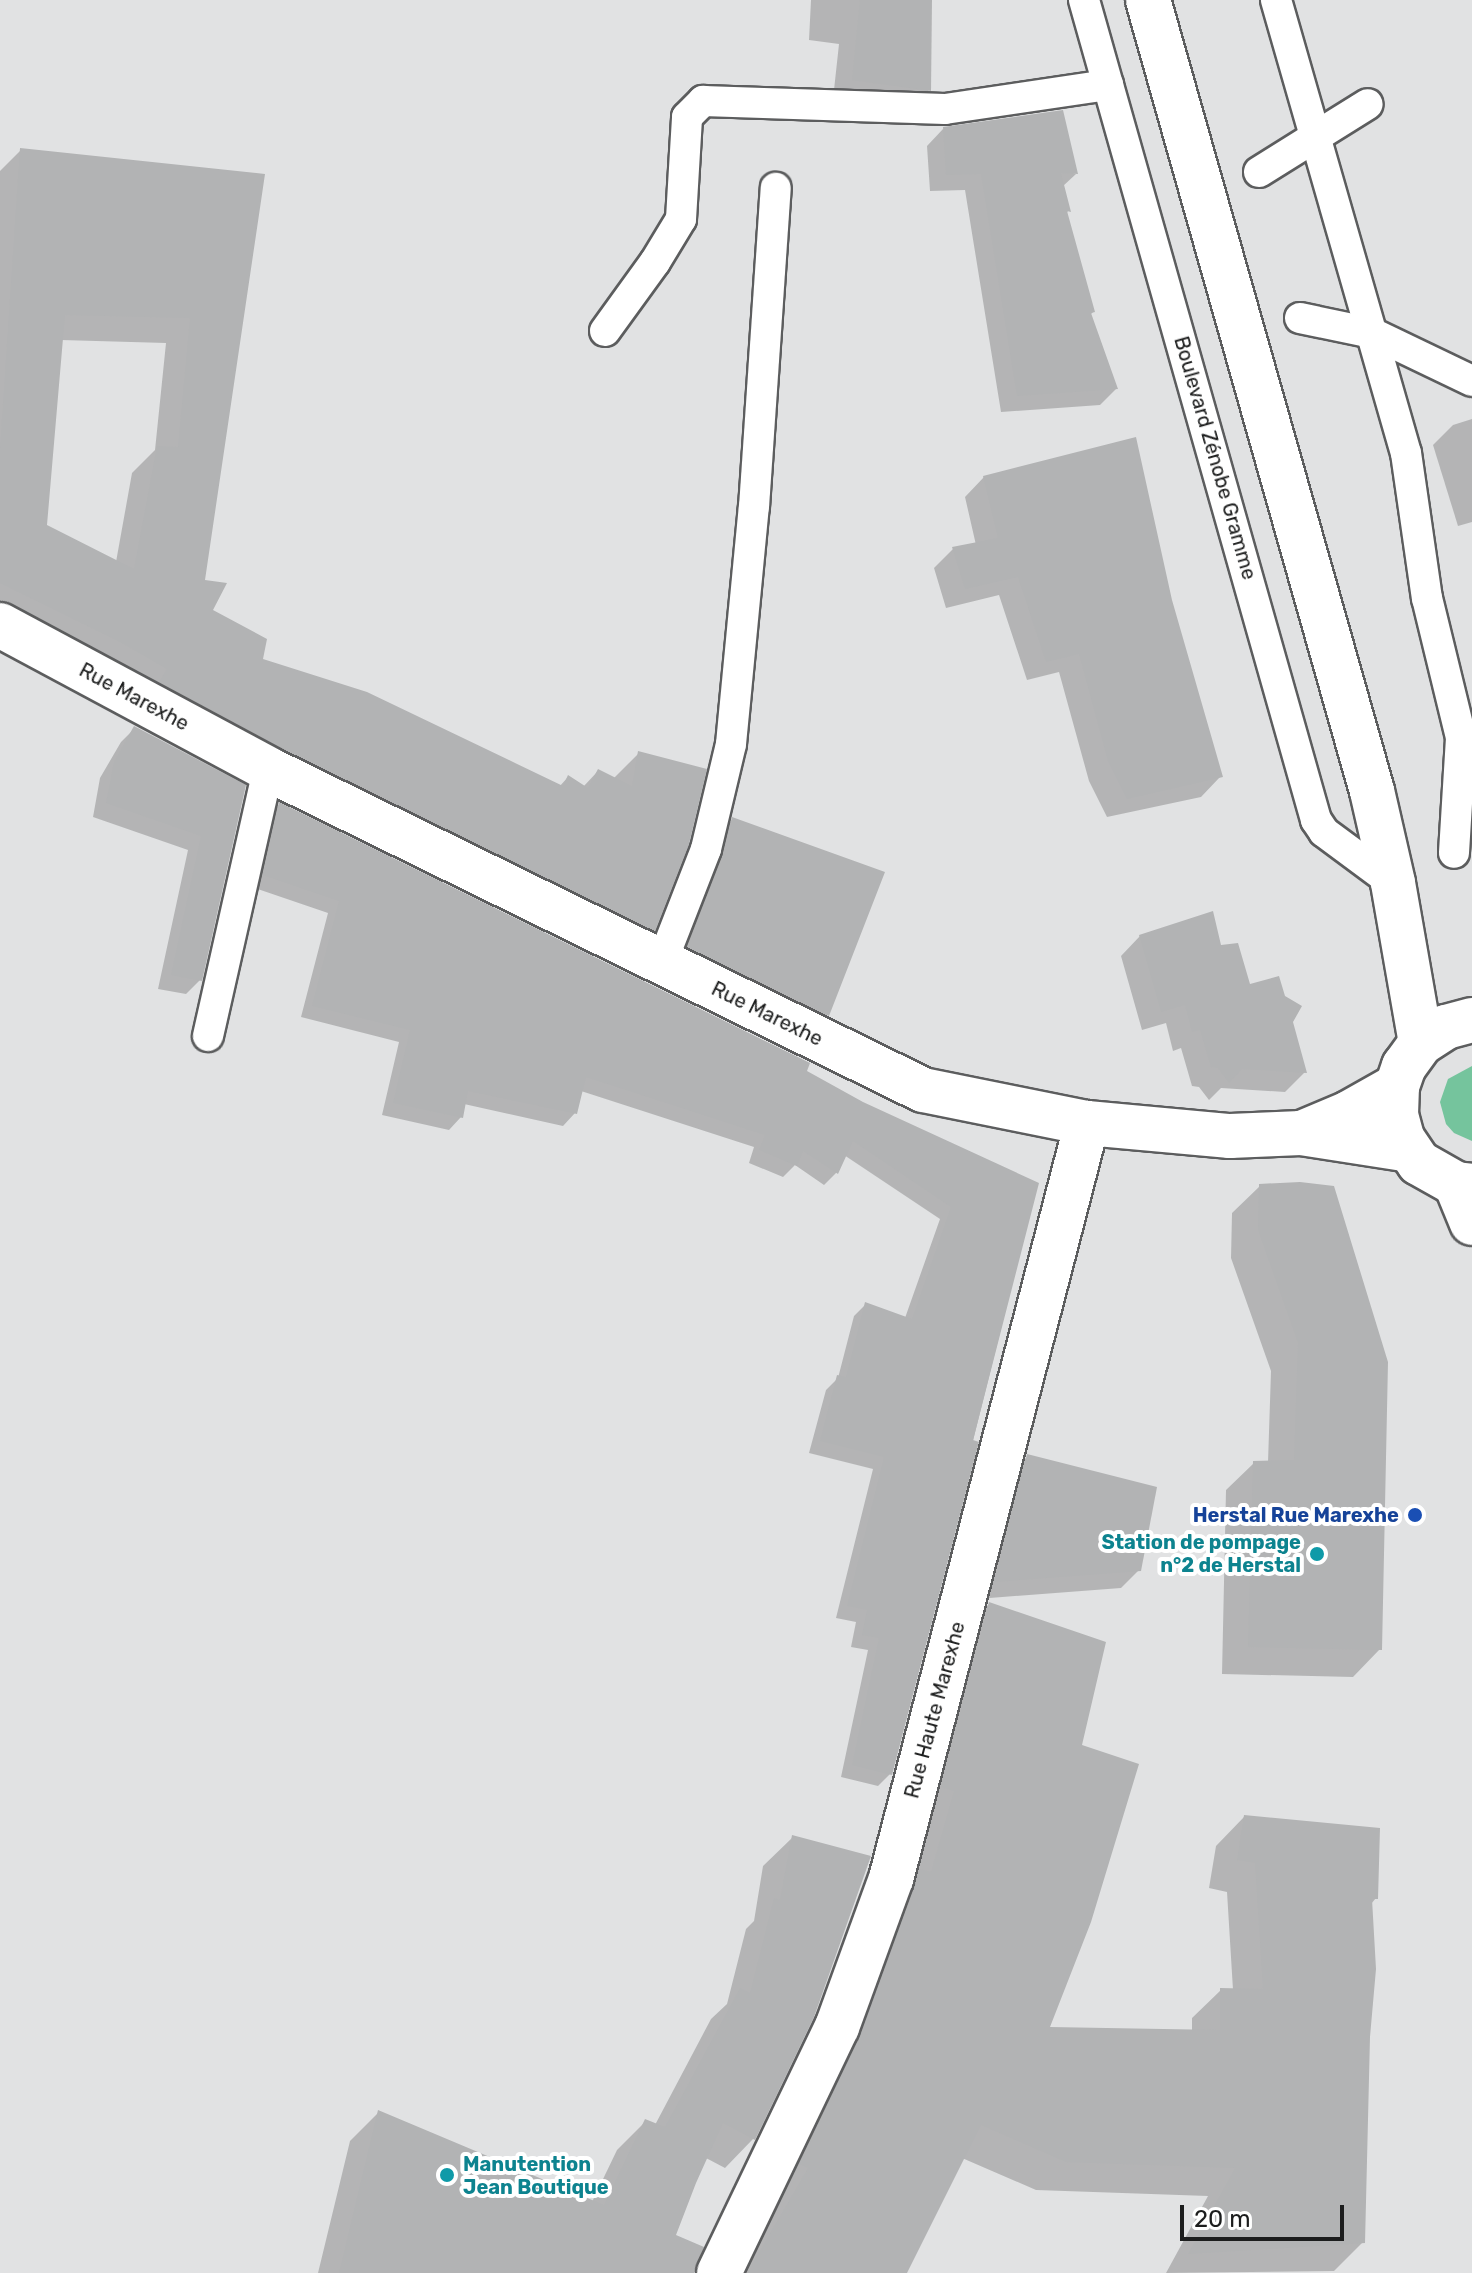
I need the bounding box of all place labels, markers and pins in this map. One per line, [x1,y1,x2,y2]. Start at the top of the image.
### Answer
place label: Herstal Rue Marexhe [1193,1503,1399,1527]
marker: Herstal Rue Marexhe [1406,1506,1424,1524]
place label: Station de pompage n°2 de Herstal [1101,1530,1301,1577]
marker: Station de pompage n°2 de Herstal [1308,1545,1326,1563]
place label: Manutention Jean Boutique [463,2152,609,2199]
marker: Manutention Jean Boutique [438,2166,456,2184]

